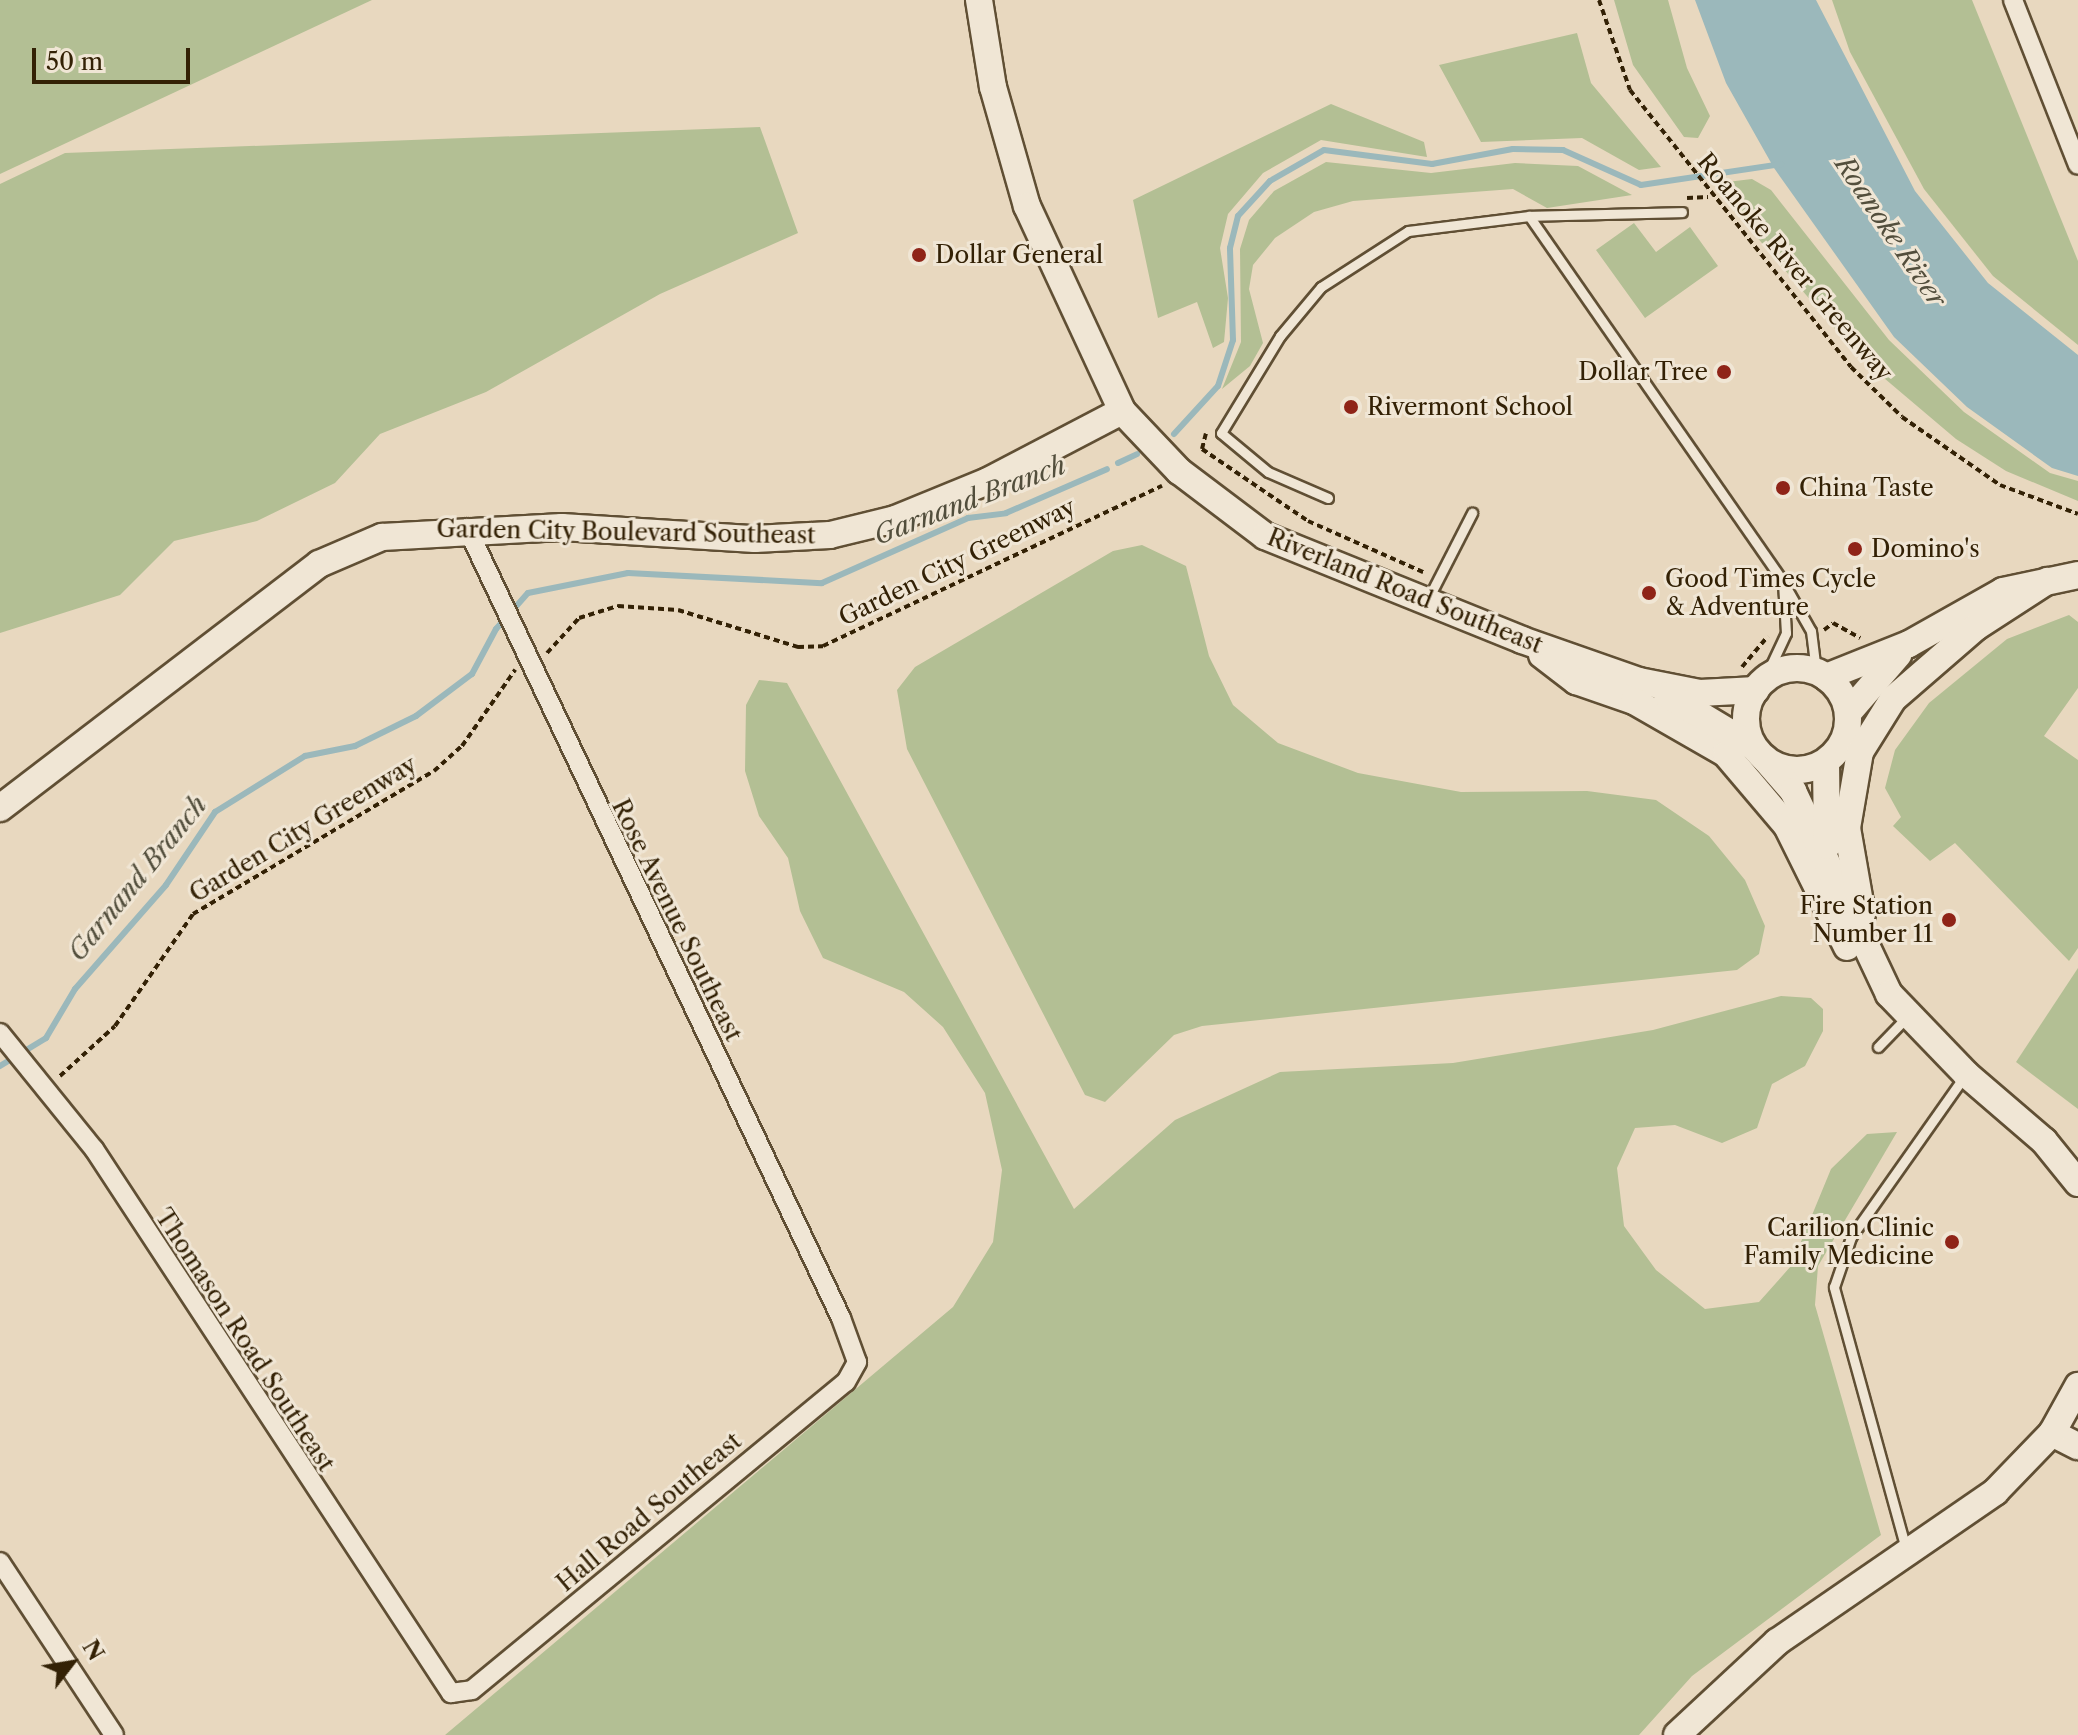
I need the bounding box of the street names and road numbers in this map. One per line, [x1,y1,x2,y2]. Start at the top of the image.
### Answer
street label: Roanoke River Greenway [1691,147,1899,387]
street label: Garden City Greenway [834,492,1080,632]
street label: Garden City Boulevard Southeast [436,514,816,550]
street label: Riverland Road Southeast [1263,523,1547,659]
street label: Garden City Greenway [184,750,422,908]
street label: Rose Avenue Southeast [606,794,748,1046]
street label: Thomason Road Southeast [149,1203,341,1477]
street label: Hall Road Southeast [551,1426,747,1598]

